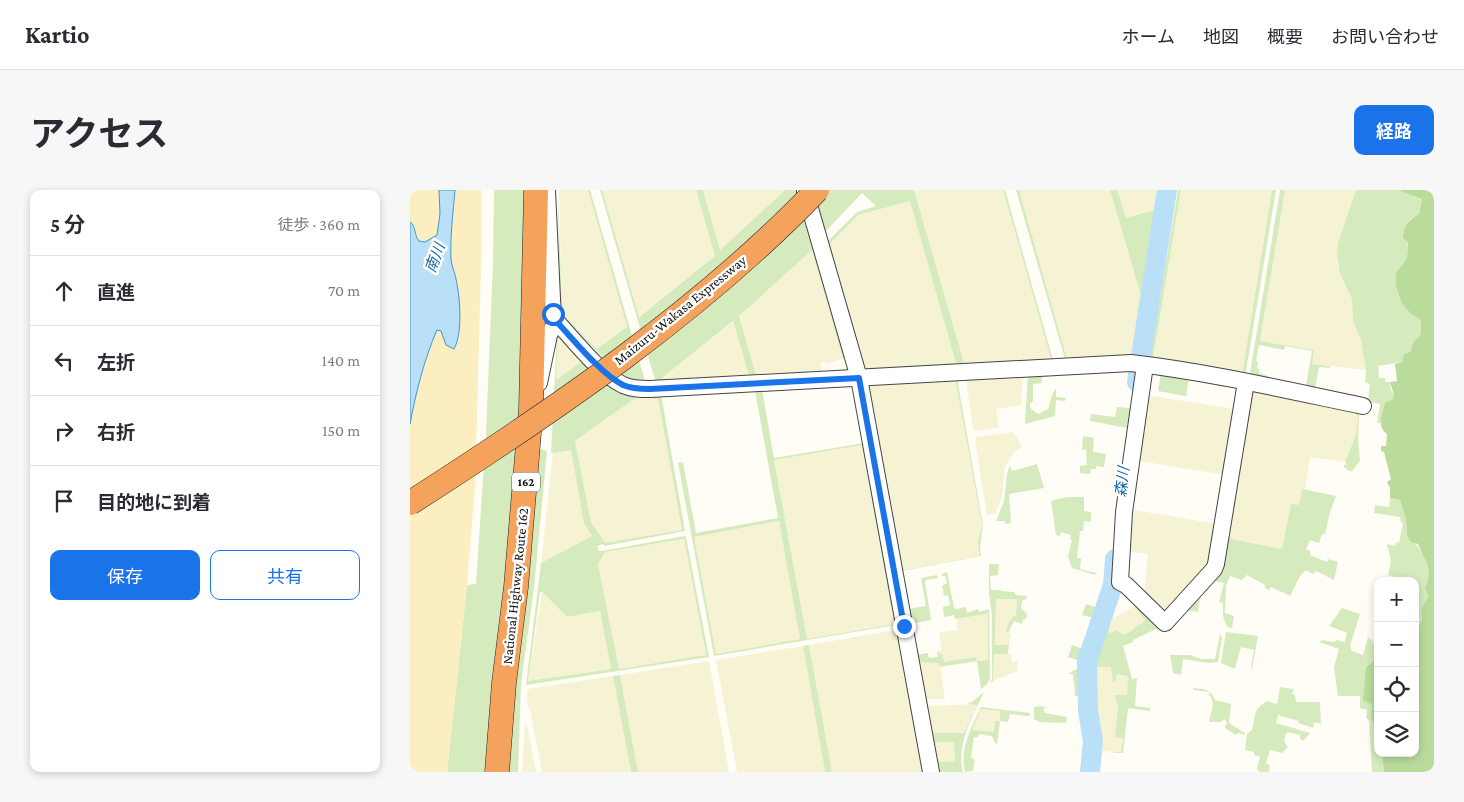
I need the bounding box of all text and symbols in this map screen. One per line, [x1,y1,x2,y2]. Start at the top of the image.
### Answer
text: Kartio [25,21,90,48]
text: ホーム [1122,27,1175,47]
text: 地図 [1203,27,1239,47]
text: 概要 [1267,27,1303,47]
text: お問い合わせ [1331,27,1439,47]
button: 経路 [1354,105,1434,155]
text: アクセス [30,115,168,154]
text: 5 分 [50,213,85,237]
text: 徒歩 · 360 m [278,216,360,233]
water label: 南川 [422,239,448,275]
street label: Maizuru-Wakasa Expressway [611,252,750,368]
icon: ahead [50,277,78,305]
text: 直進 [97,282,135,303]
text: 70 m [328,282,360,299]
route start [542,303,565,326]
icon: left [50,347,78,375]
text: 左折 [97,352,135,373]
text: 140 m [322,352,360,369]
icon: right [50,417,78,445]
text: 右折 [97,422,135,443]
text: 150 m [322,422,360,439]
water label: 森川 [1112,464,1132,498]
road number: 162 [512,472,540,492]
icon: arrive [50,487,78,515]
text: 目的地に到着 [97,492,211,513]
street label: National Highway Route 162 [499,507,531,665]
button: 保存 [50,550,200,600]
button: 共有 [210,550,360,600]
map controls [1374,577,1419,757]
button: + [1374,577,1419,622]
route end [893,615,916,638]
button: − [1374,622,1419,667]
button: locate [1374,667,1419,712]
button: layers [1374,712,1419,757]

